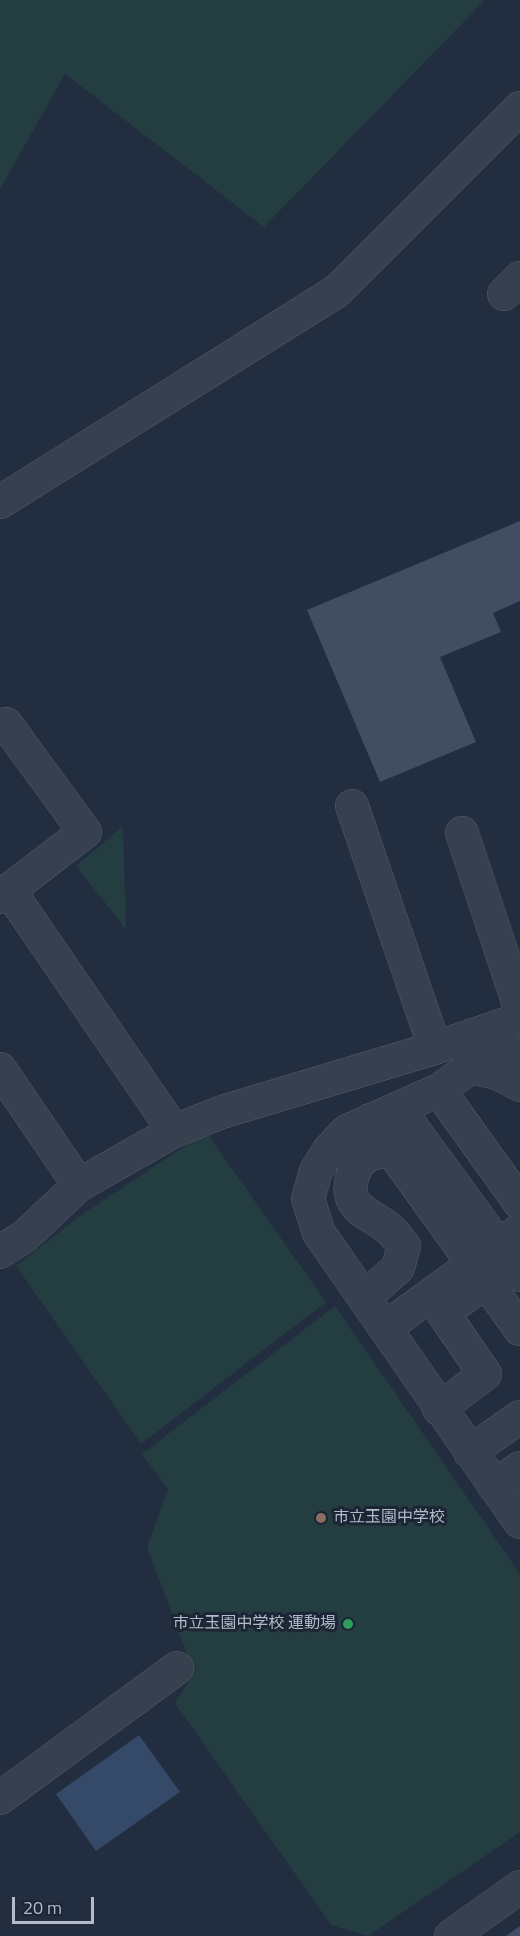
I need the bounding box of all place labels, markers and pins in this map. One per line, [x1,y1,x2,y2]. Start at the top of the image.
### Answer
place label: 市立玉園中学校 [333,1508,445,1528]
marker: 市立玉園中学校 [314,1511,328,1525]
place label: 市立玉園中学校 運動場 [172,1614,336,1634]
marker: 市立玉園中学校 運動場 [341,1617,355,1631]

